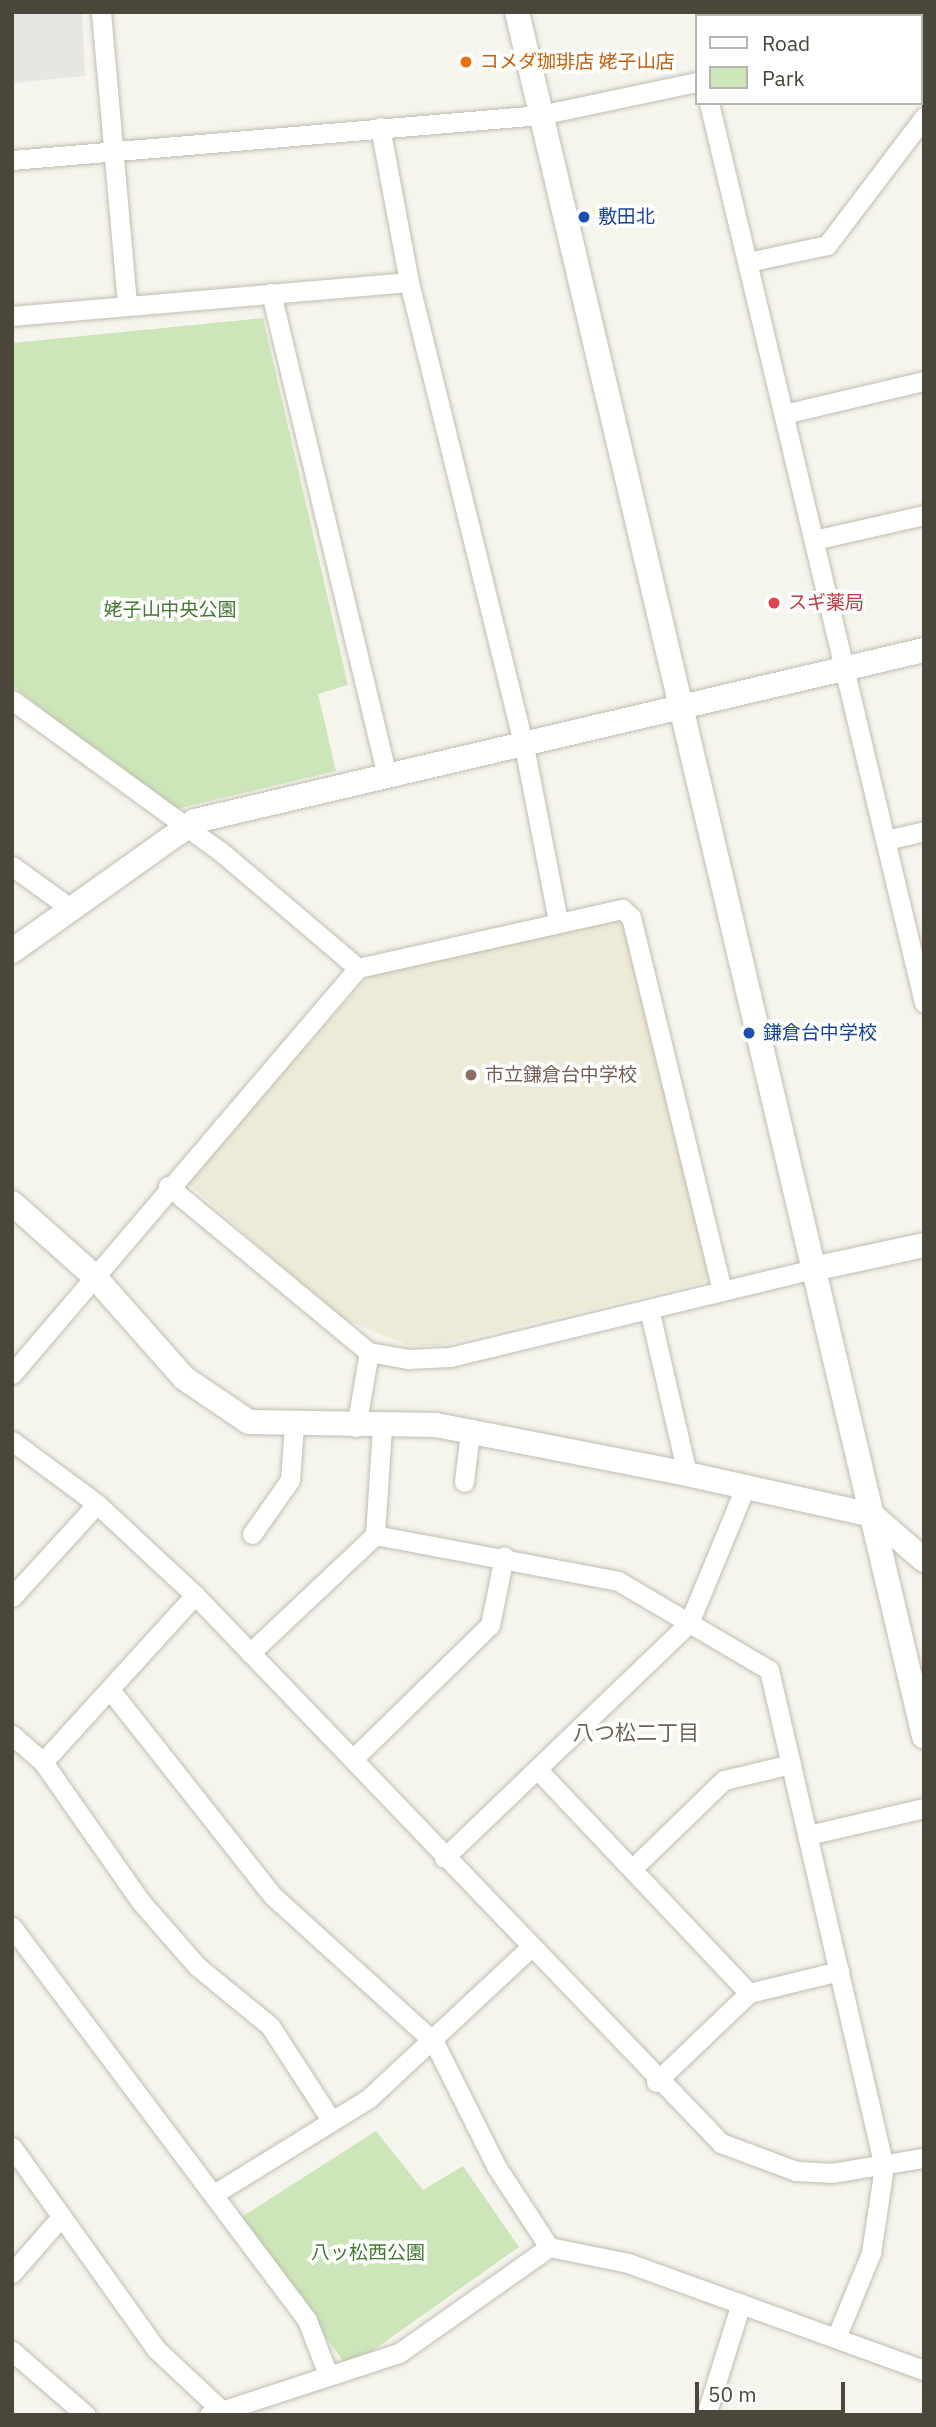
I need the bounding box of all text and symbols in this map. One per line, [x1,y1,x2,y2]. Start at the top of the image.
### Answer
legend [694,14,922,105]
text: Road [762,29,810,57]
place label: コメダ珈琲店 姥子山店 [480,51,674,73]
marker: コメダ珈琲店 姥子山店 [458,54,474,70]
text: Park [762,64,805,92]
place label: 敷田北 [598,206,655,228]
marker: 敷田北 [576,209,592,225]
place label: スギ薬局 [788,592,864,614]
marker: スギ薬局 [766,595,782,611]
park label: 姥子山中央公園 [104,599,236,621]
place label: 鎌倉台中学校 [763,1022,877,1044]
marker: 鎌倉台中学校 [741,1025,757,1041]
place label: 市立鎌倉台中学校 [485,1064,637,1086]
marker: 市立鎌倉台中学校 [463,1067,479,1083]
district label: 八つ松二丁目 [573,1719,699,1745]
park label: 八ッ松西公園 [311,2242,425,2264]
scale bar [698,2368,848,2412]
text: 50 m [708,2380,757,2408]

